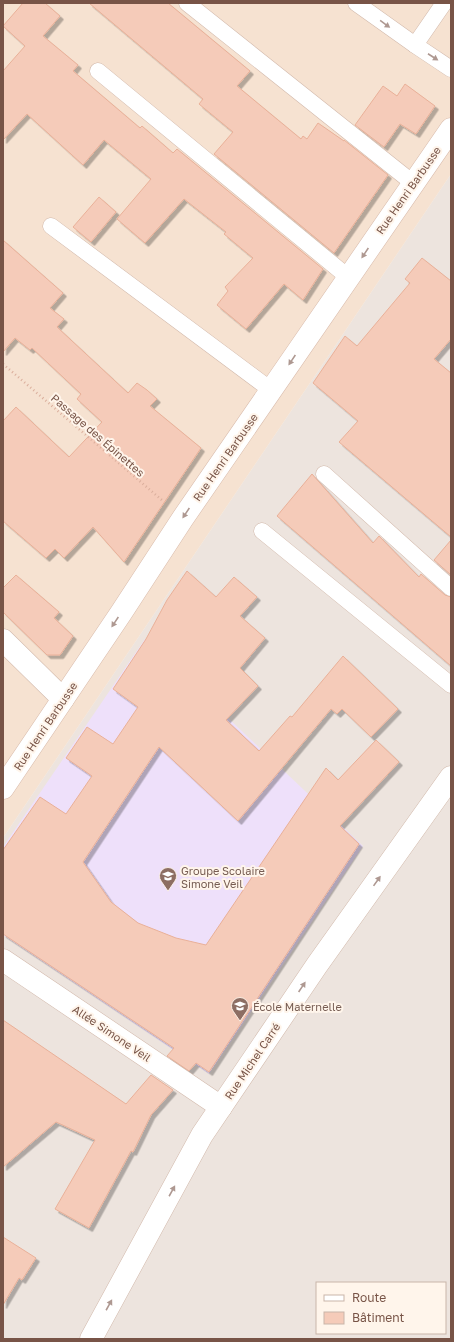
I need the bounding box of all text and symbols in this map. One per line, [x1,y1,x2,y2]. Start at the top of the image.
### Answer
one-way arrow [380,20,391,28]
one-way arrow [428,53,438,61]
street label: Rue Henri Barbusse [373,144,443,236]
one-way arrow [361,248,369,258]
one-way arrow [288,355,296,365]
street label: Passage des Épinettes [49,391,147,479]
street label: Rue Henri Barbusse [190,411,260,503]
one-way arrow [182,508,190,519]
one-way arrow [111,617,119,627]
street label: Rue Henri Barbusse [11,679,79,773]
place label: Groupe Scolaire Simone Veil [181,864,265,890]
school or university icon: Groupe Scolaire Simone Veil [158,866,178,891]
one-way arrow [373,876,381,886]
one-way arrow [298,982,306,992]
school or university icon: École Maternelle [230,996,250,1021]
place label: École Maternelle [253,1000,342,1013]
street label: Allée Simone Veil [70,1002,154,1064]
street label: Rue Michel Carré [222,1020,282,1102]
one-way arrow [168,1185,175,1196]
legend [316,1282,446,1334]
text: Route [352,1290,386,1305]
one-way arrow [106,1299,113,1311]
text: Bâtiment [352,1310,405,1325]

